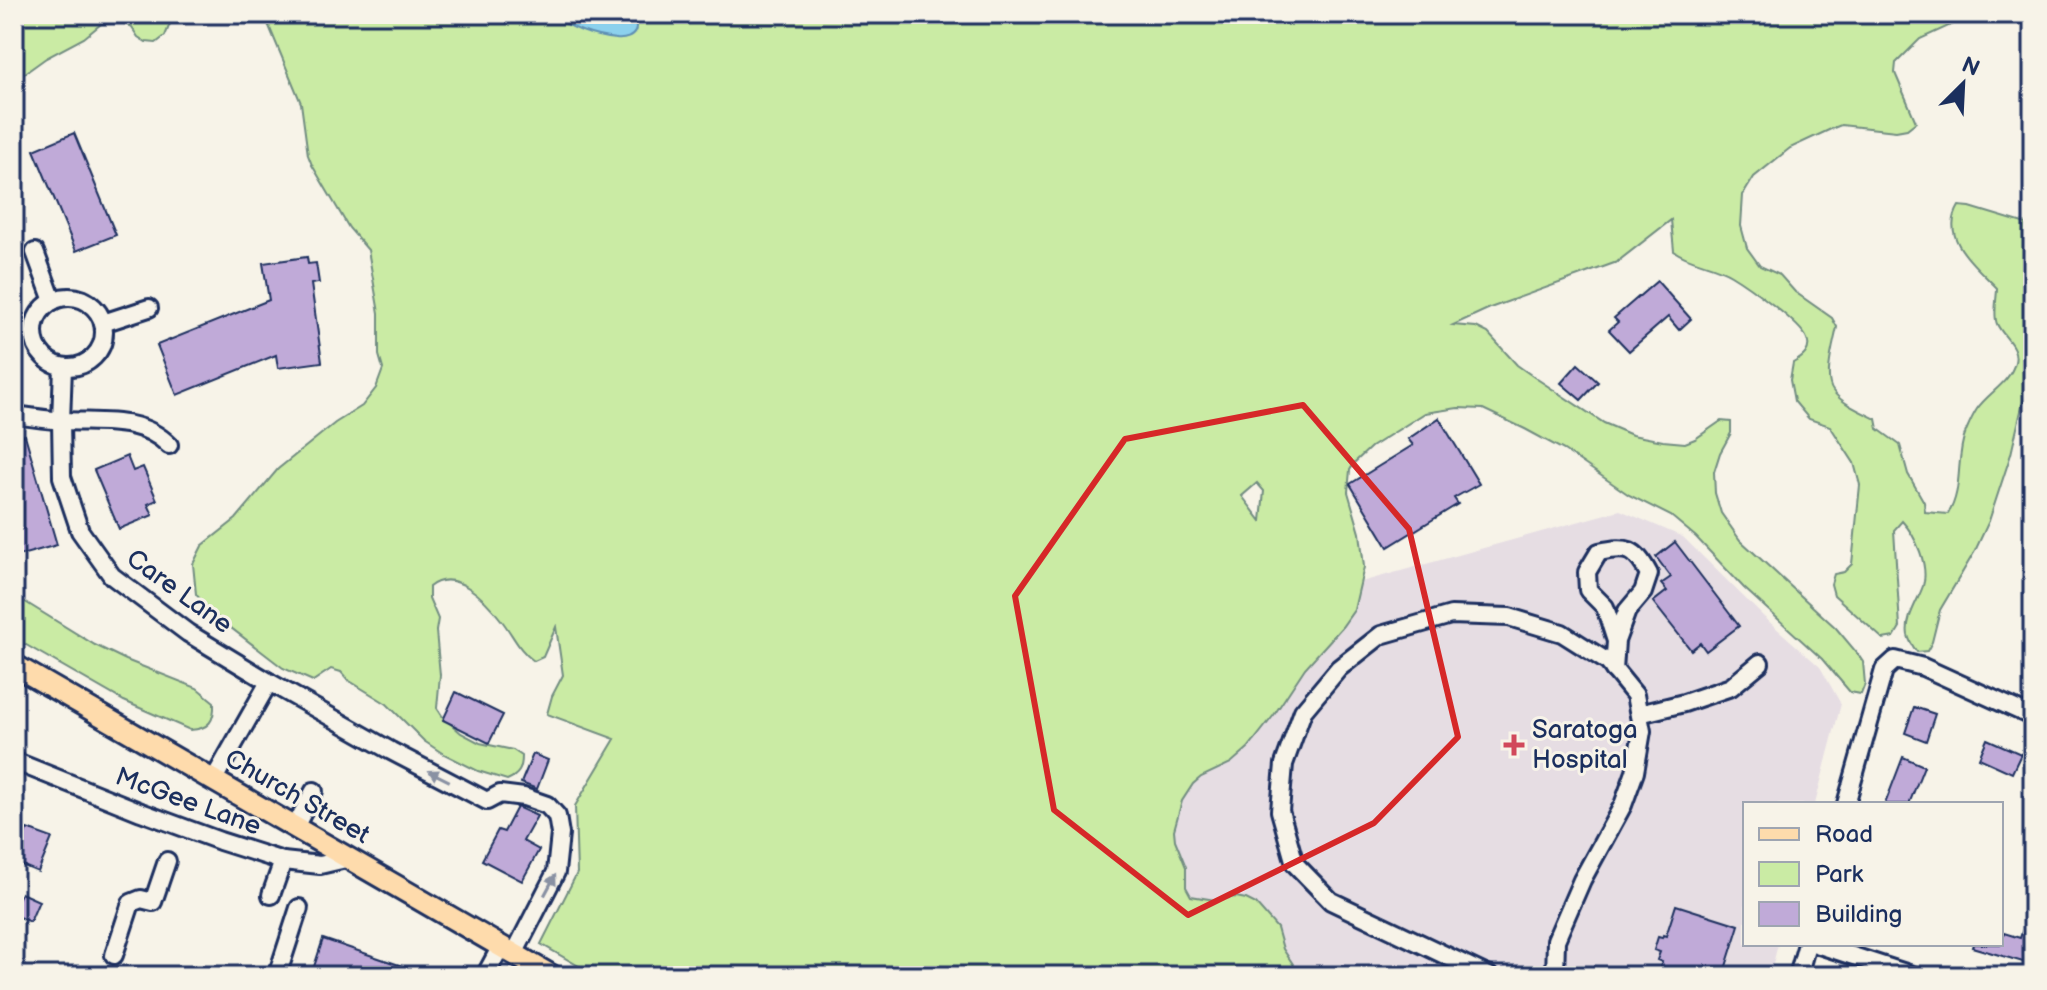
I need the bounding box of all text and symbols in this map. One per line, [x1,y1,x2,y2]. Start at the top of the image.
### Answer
north arrow [1923,44,2003,124]
text: N [1957,51,1984,83]
street label: Care Lane [120,543,238,641]
place label: Saratoga Hospital [1532,715,1638,776]
marker: Saratoga Hospital [1503,734,1525,756]
street label: Church Street [219,743,375,851]
street label: McGee Lane [111,761,265,843]
one-way arrow [427,769,450,783]
legend [1743,802,2003,946]
text: Road [1815,820,1873,849]
text: Park [1815,860,1863,889]
one-way arrow [543,873,556,896]
text: Building [1815,900,1902,929]

